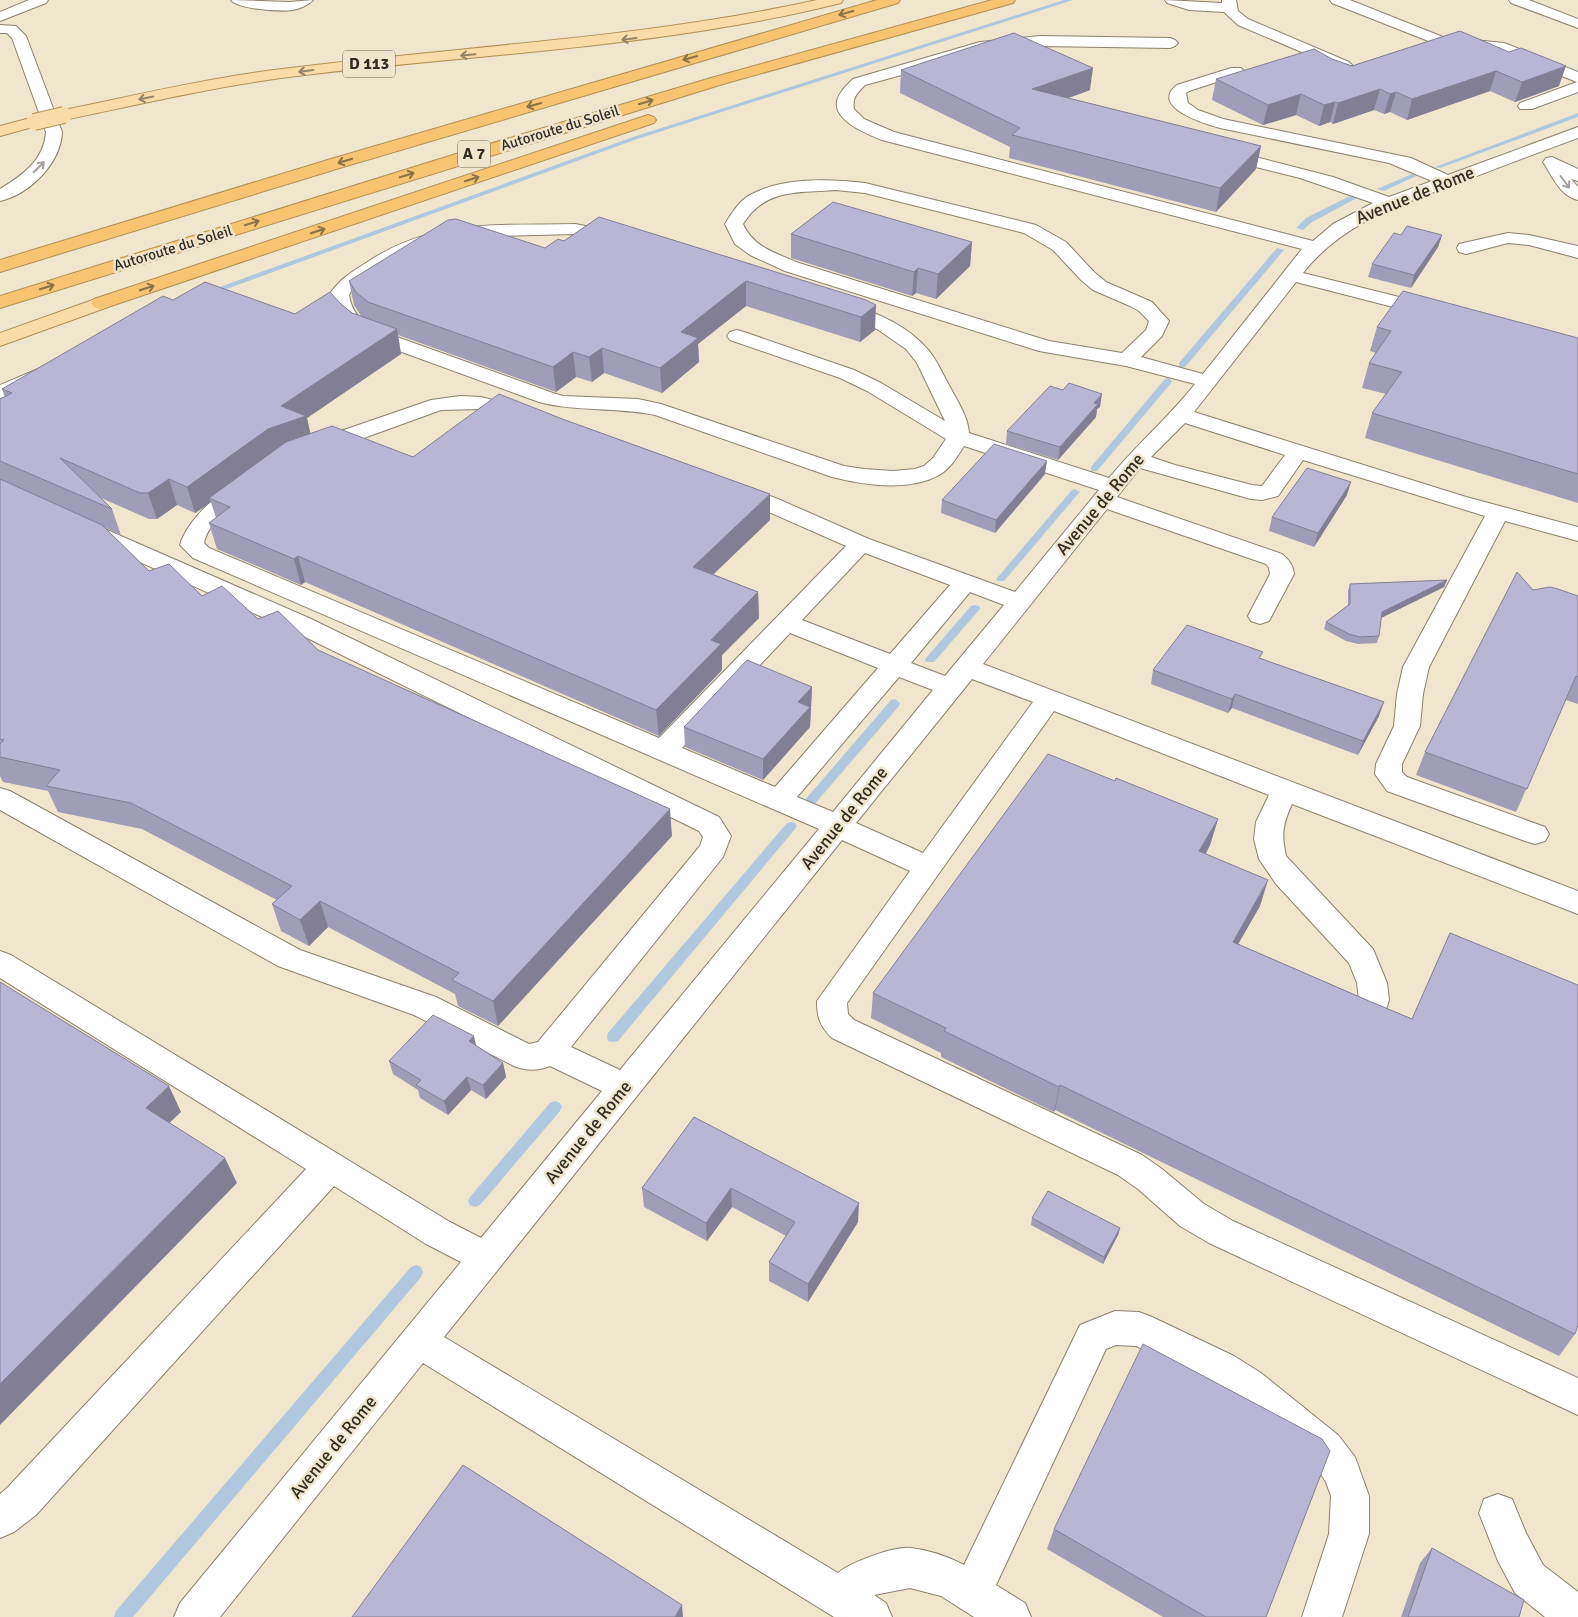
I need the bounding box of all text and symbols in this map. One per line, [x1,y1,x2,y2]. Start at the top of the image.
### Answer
one-way arrow [838,9,854,18]
one-way arrow [621,34,637,44]
road number: D 113 [343,51,395,78]
one-way arrow [460,51,476,60]
one-way arrow [682,54,698,64]
one-way arrow [298,66,314,76]
one-way arrow [138,94,154,103]
one-way arrow [638,97,653,106]
one-way arrow [526,100,542,110]
street label: Autoroute du Soleil [499,101,621,155]
road number: A 7 [458,140,490,168]
one-way arrow [337,156,353,166]
one-way arrow [32,161,45,173]
street label: Avenue de Rome [1352,161,1478,229]
one-way arrow [398,169,414,179]
one-way arrow [464,174,479,183]
one-way arrow [1559,175,1570,188]
one-way arrow [243,218,259,228]
street label: Autoroute du Soleil [112,221,234,275]
one-way arrow [310,225,326,235]
one-way arrow [38,282,54,292]
one-way arrow [139,282,155,292]
street label: Avenue de Rome [1051,449,1149,559]
street label: Avenue de Rome [796,762,892,874]
street label: Avenue de Rome [540,1076,636,1188]
street label: Avenue de Rome [285,1391,381,1503]

